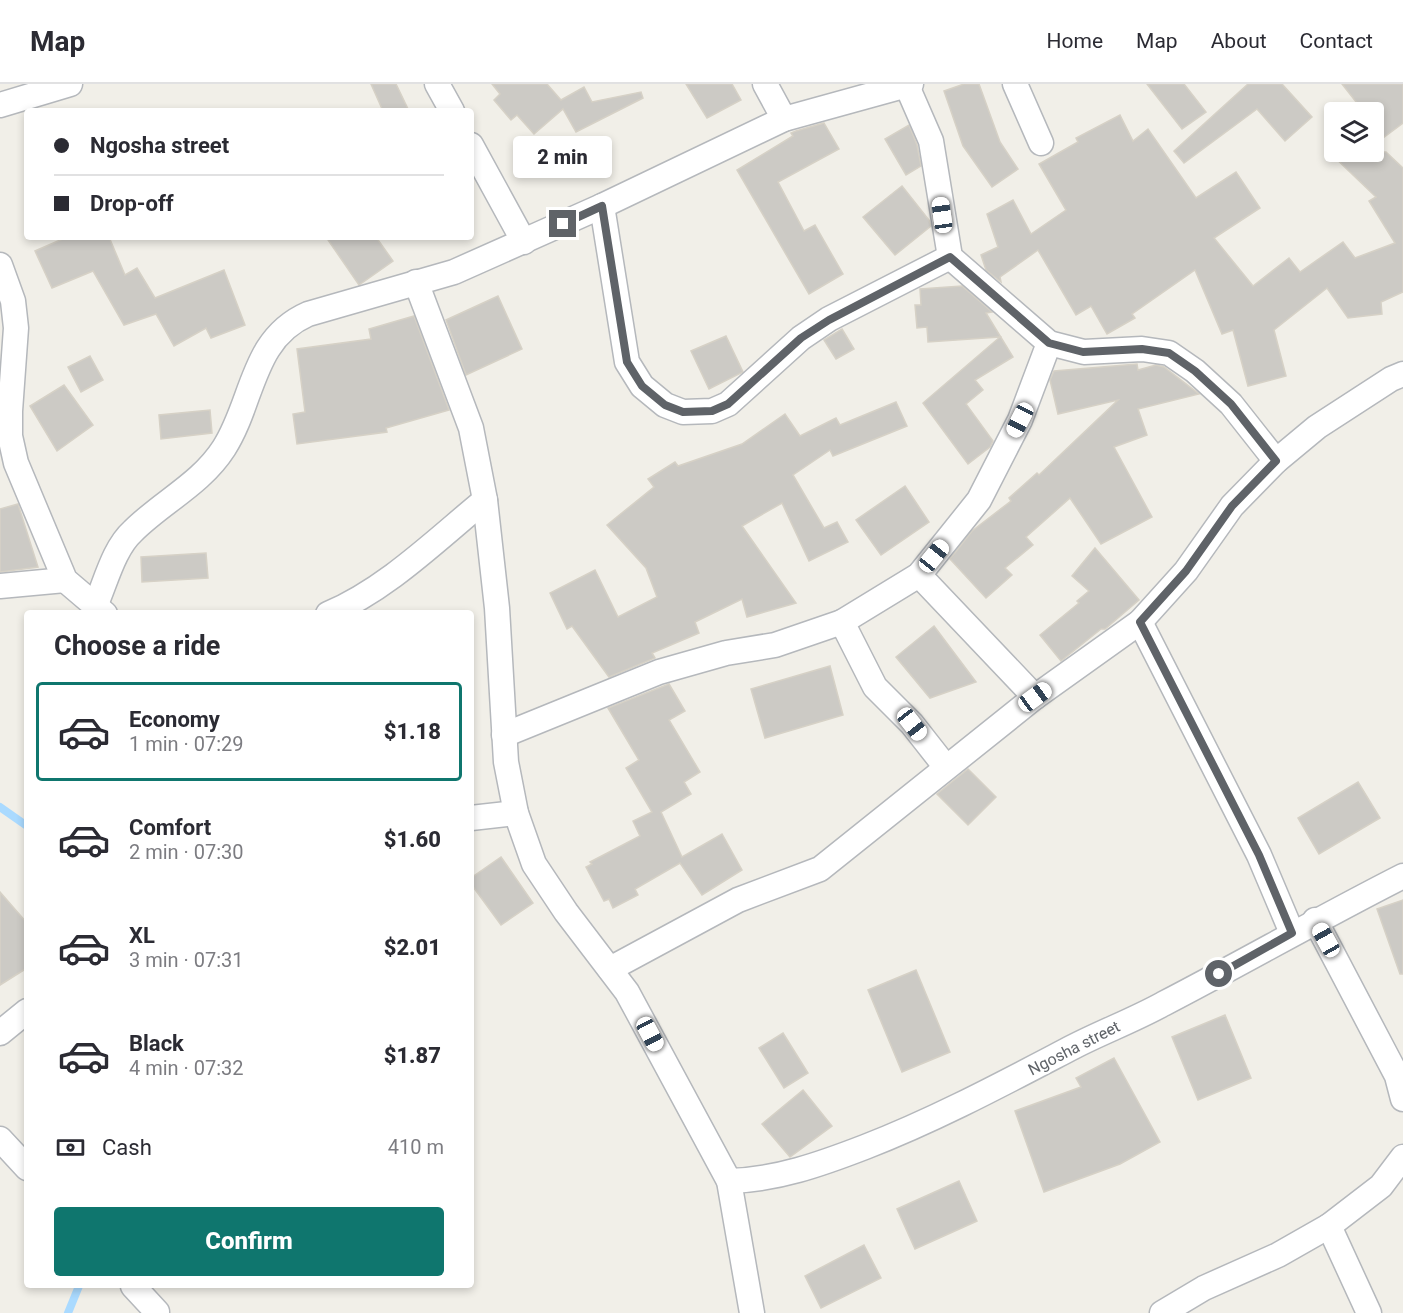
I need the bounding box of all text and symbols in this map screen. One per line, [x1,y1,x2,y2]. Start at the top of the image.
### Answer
text: Map [30,25,85,58]
text: Home [1047,29,1103,53]
text: Map [1136,29,1178,53]
text: About [1211,29,1267,53]
text: Contact [1300,29,1373,53]
map controls [1324,102,1384,162]
button: layers [1324,102,1384,162]
text: Ngosha street [90,133,229,158]
callout: 2 min [514,137,612,179]
text: 2 min [537,145,588,169]
text: Drop-off [90,191,174,216]
car [931,196,953,234]
route end [549,210,576,237]
car [1004,400,1036,440]
car [916,536,952,576]
text: Choose a ride [54,630,220,662]
car [1015,679,1055,715]
car [894,704,930,744]
icon: car [57,705,111,759]
text: Economy [129,707,220,732]
text: $1.18 [384,719,441,744]
text: 1 min · 07:29 [129,732,244,756]
icon: car [57,813,111,867]
text: Comfort [129,815,211,840]
text: $1.60 [384,827,441,852]
text: 2 min · 07:30 [129,840,244,864]
car [1309,920,1343,960]
icon: car [57,921,111,975]
text: XL [129,923,155,948]
text: $2.01 [384,935,441,960]
text: 3 min · 07:31 [129,948,244,972]
route start [1205,960,1232,987]
car [634,1014,666,1054]
street label: Ngosha street [1025,1017,1123,1079]
icon: car [57,1029,111,1083]
text: Black [129,1031,184,1056]
text: $1.87 [384,1043,441,1068]
text: 4 min · 07:32 [129,1056,244,1080]
icon: cash [54,1131,87,1164]
text: Cash [102,1135,152,1160]
text: 410 m [388,1135,444,1159]
button: Confirm [54,1207,444,1276]

